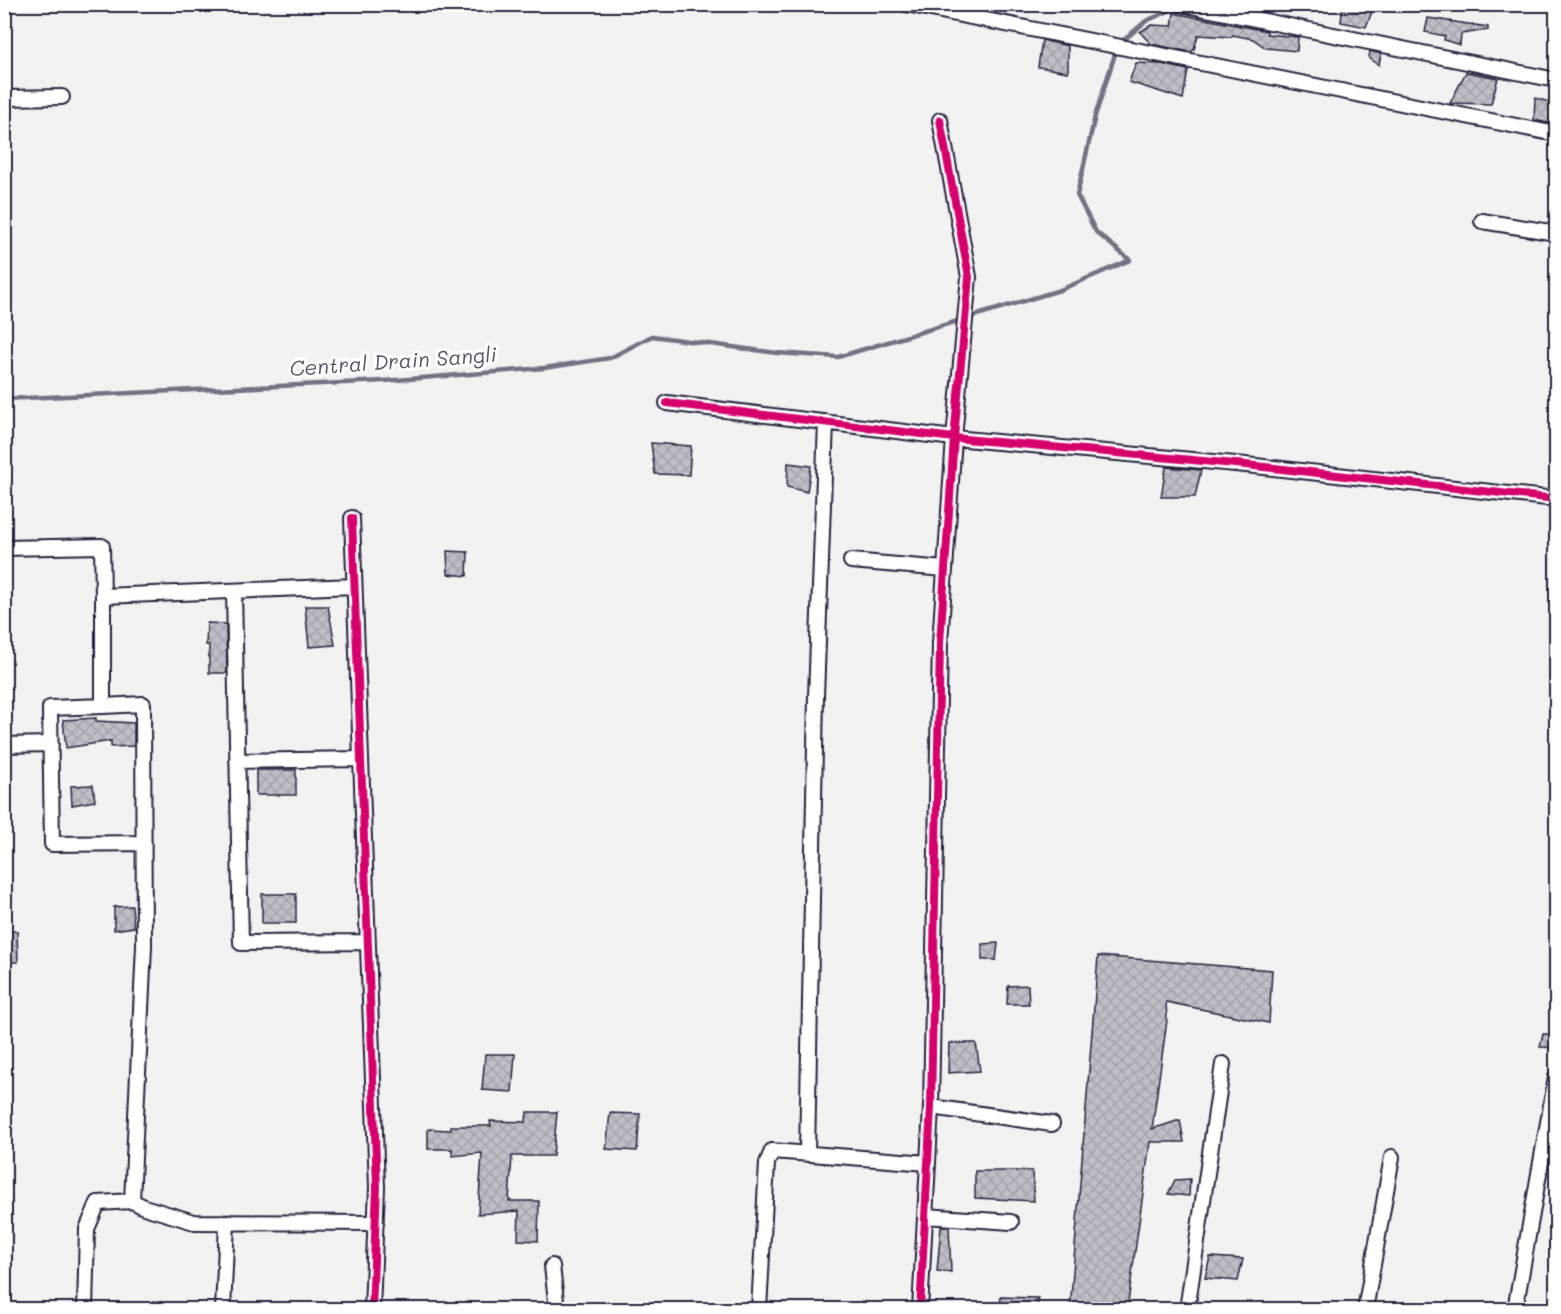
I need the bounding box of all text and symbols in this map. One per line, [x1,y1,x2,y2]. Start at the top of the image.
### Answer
water label: Central Drain Sangli [288,340,498,381]

